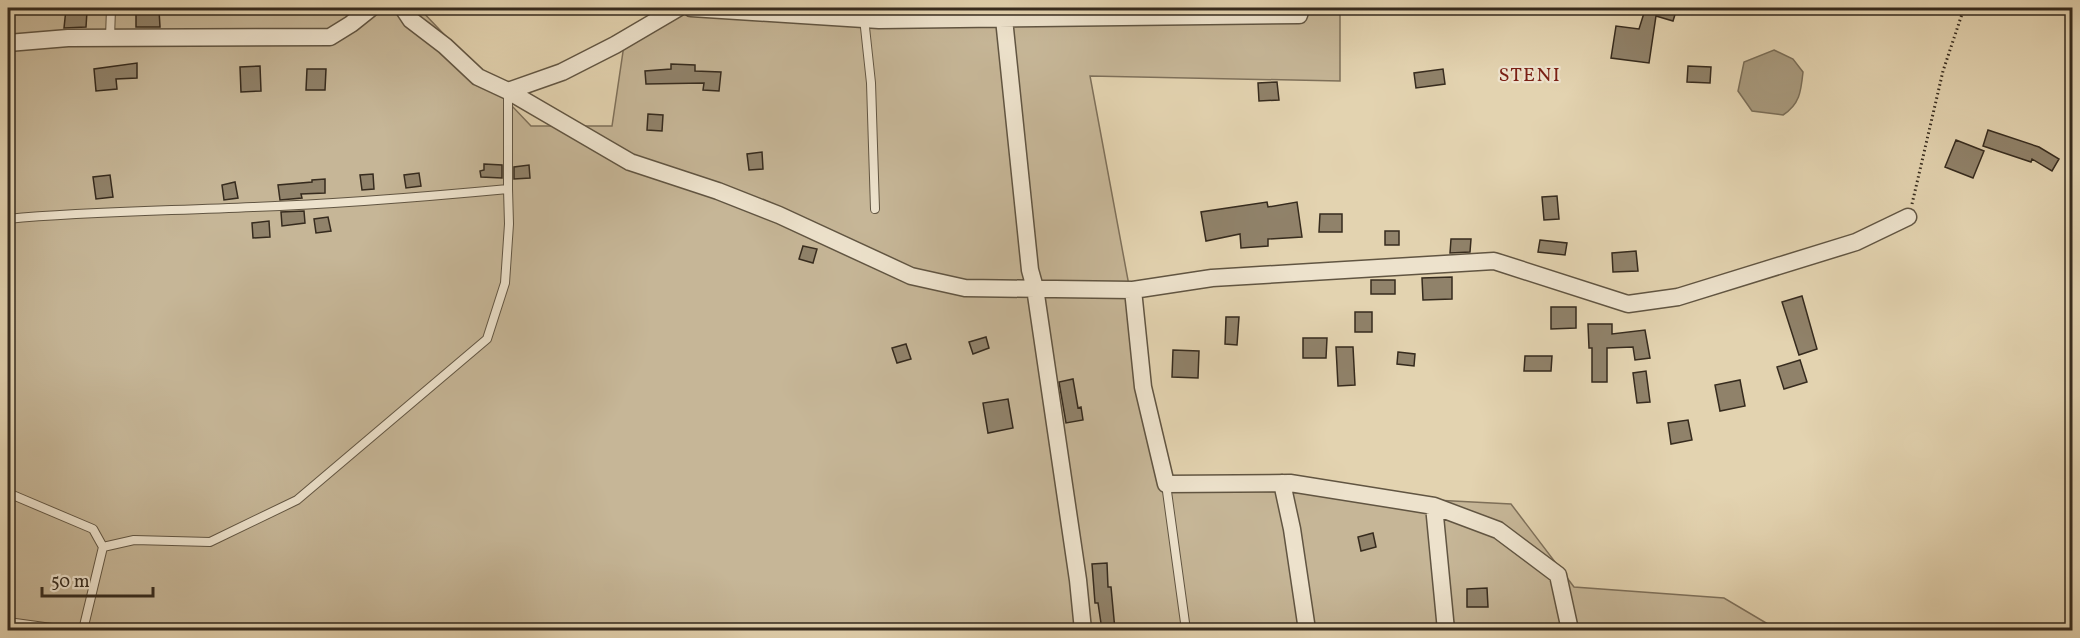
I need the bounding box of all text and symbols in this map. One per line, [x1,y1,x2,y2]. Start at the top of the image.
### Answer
district label: STENI [1499,62,1561,90]
scale bar [42,560,153,598]
text: 50 m [51,570,90,595]

